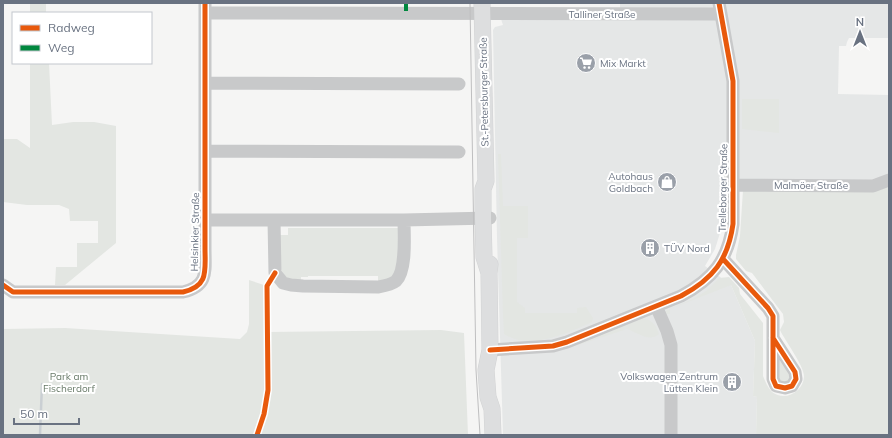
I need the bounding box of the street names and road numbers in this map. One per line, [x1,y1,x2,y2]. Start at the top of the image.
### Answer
street label: Talliner Straße [568,8,636,21]
street label: St.-Petersburger Straße [477,37,491,147]
street label: Trelleborger Straße [716,144,730,232]
street label: Malmöer Straße [774,179,848,192]
street label: Helsinkier Straße [188,192,202,272]

